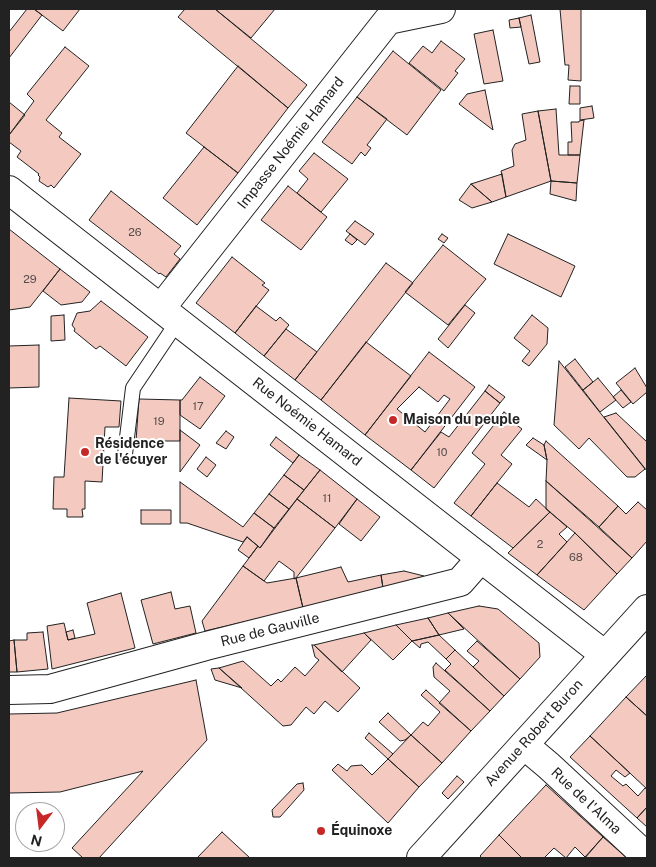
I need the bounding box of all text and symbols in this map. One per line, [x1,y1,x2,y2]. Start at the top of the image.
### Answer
street label: Impasse Noémie Hamard [234,74,348,212]
house number: 26 [128,226,142,240]
house number: 29 [23,273,37,287]
street label: Rue Noémie Hamard [249,374,365,470]
house number: 17 [192,400,204,414]
place label: Maison du peuple [403,412,520,428]
marker: Maison du peuple [387,414,399,426]
house number: 19 [153,415,165,429]
place label: Résidence de l'écuyer [95,436,167,468]
marker: Résidence de l'écuyer [79,446,91,458]
house number: 10 [436,446,448,460]
house number: 11 [323,492,331,506]
house number: 2 [537,538,543,552]
house number: 68 [569,551,583,565]
street label: Rue de Gauville [219,610,321,650]
street label: Avenue Robert Buron [482,676,586,790]
street label: Rue de l'Alma [548,764,624,838]
north arrow [15,802,65,852]
place label: Équinoxe [331,823,392,839]
marker: Équinoxe [315,825,327,837]
text: N [29,831,44,850]

